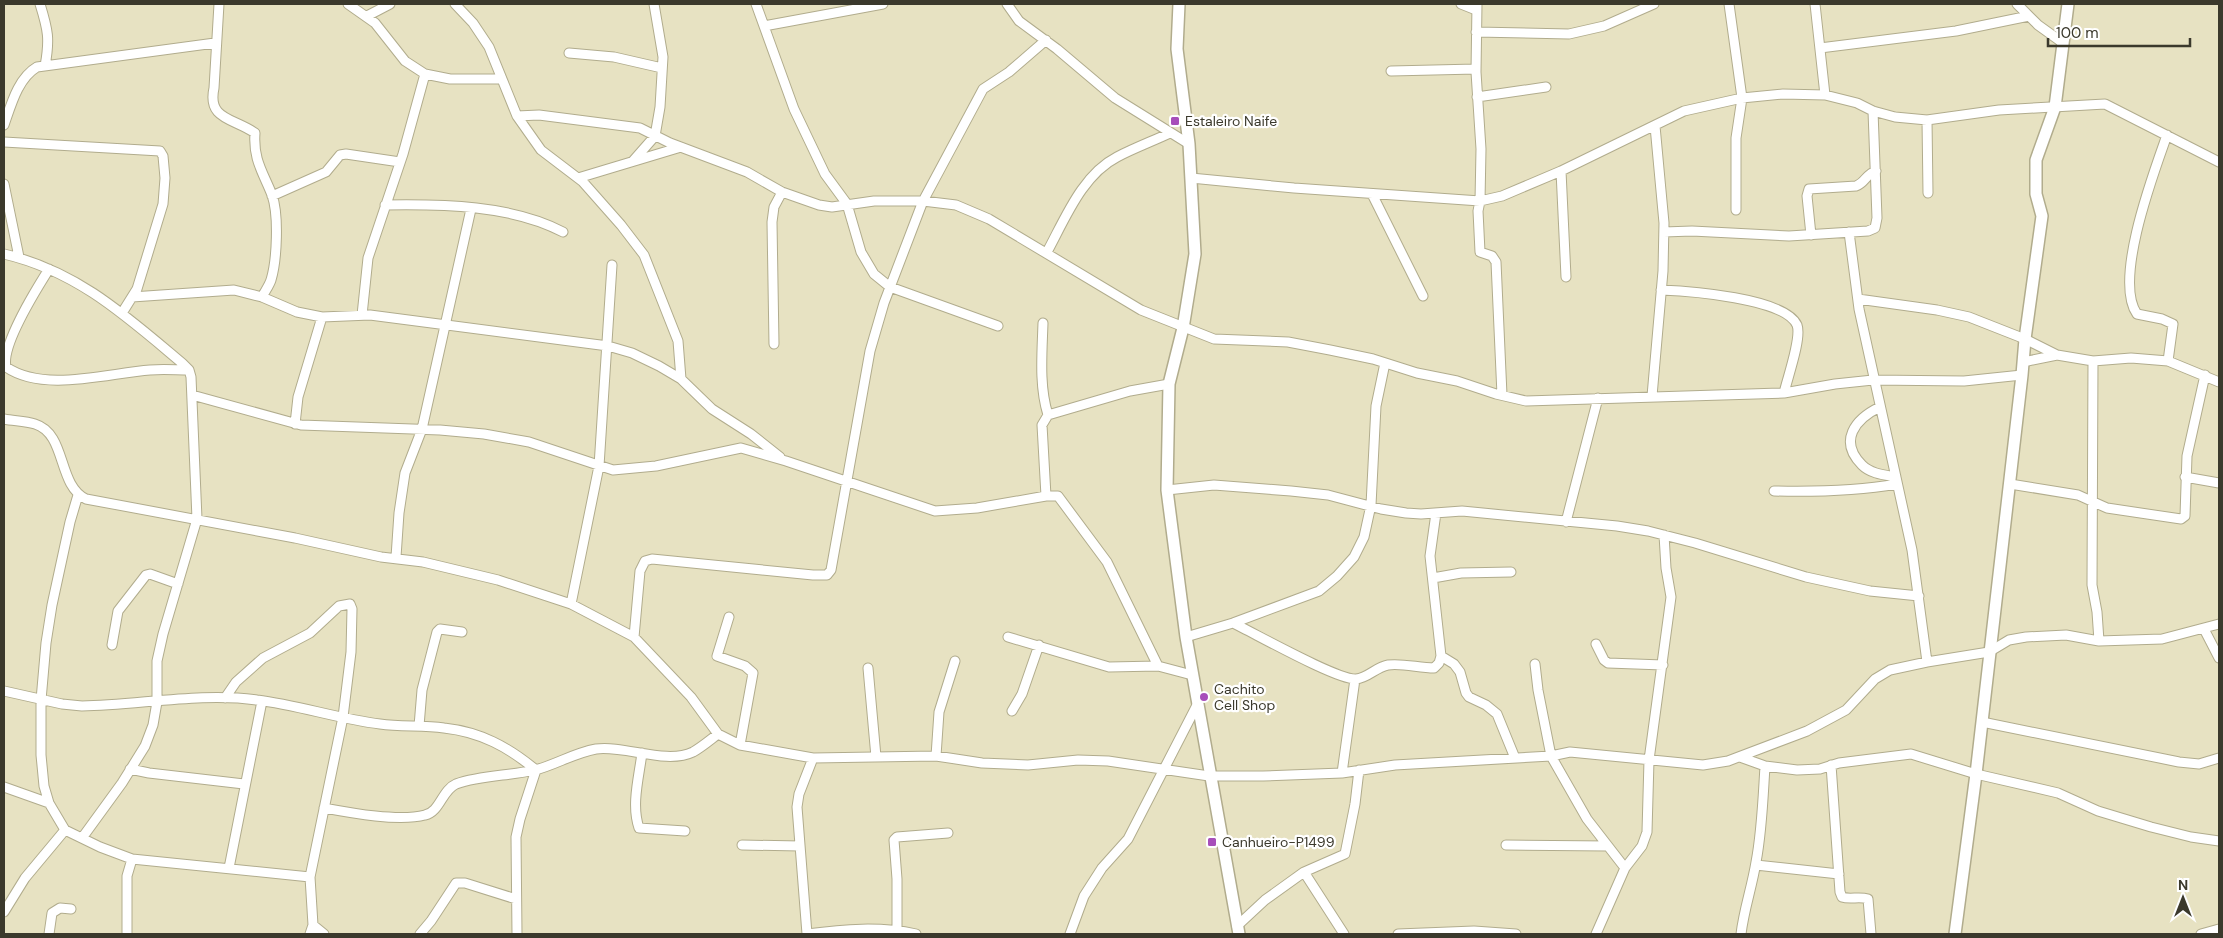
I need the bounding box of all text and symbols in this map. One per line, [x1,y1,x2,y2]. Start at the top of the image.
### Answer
scale bar [2048,15,2190,47]
text: 100 m [2056,23,2099,43]
place label: Estaleiro Naife [1185,112,1277,130]
marker: Estaleiro Naife [1169,115,1181,127]
place label: Cachito Cell Shop [1214,680,1275,714]
marker: Cachito Cell Shop [1198,691,1210,703]
place label: Canhueiro-P1499 [1222,833,1335,851]
marker: Canhueiro-P1499 [1206,836,1218,848]
north arrow [2158,873,2208,923]
text: N [2178,876,2188,894]

